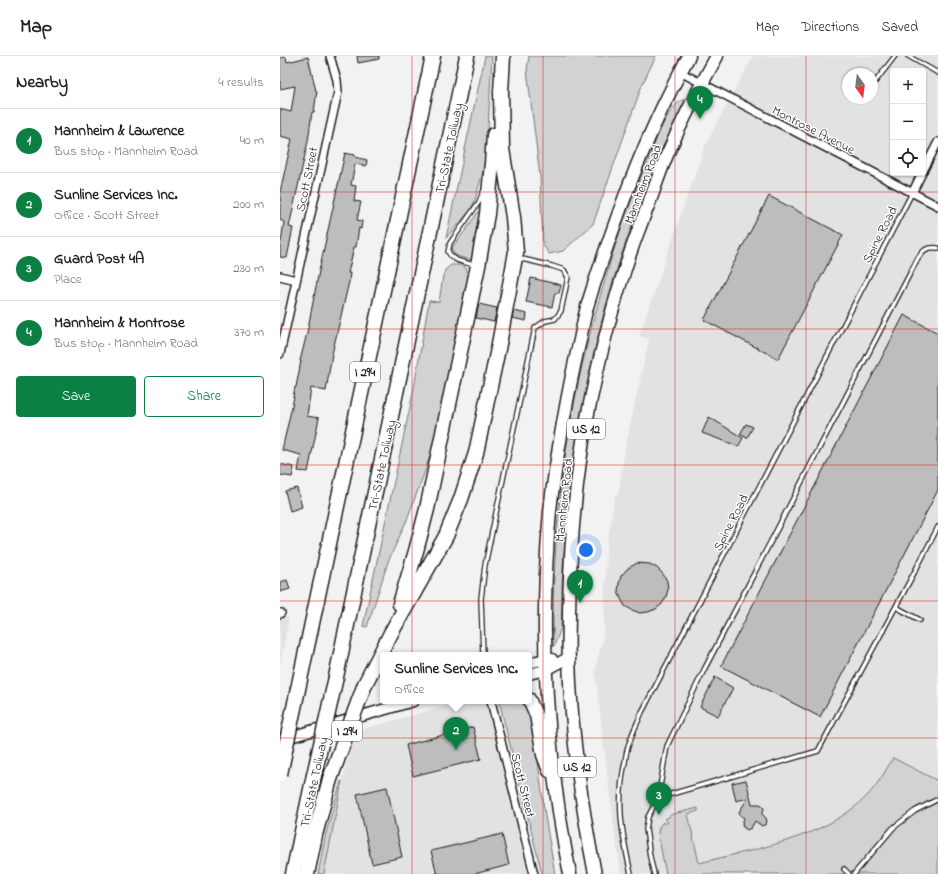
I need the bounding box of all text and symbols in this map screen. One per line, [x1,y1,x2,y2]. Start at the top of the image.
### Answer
text: Map [20,14,52,41]
text: Map [756,17,779,38]
text: Directions [801,17,859,38]
text: Saved [881,17,918,38]
north arrow [842,68,878,104]
map controls [890,68,926,176]
button: + [890,68,926,104]
text: Nearby [16,70,68,95]
text: 4 results [218,73,264,92]
pin: 4 [687,86,713,119]
street label: Tri-State Tollway [431,101,469,196]
street label: Montrose Avenue [769,101,858,159]
button: − [890,104,926,140]
text: Mannheim & Lawrence [54,120,184,142]
text: 1 [27,131,31,150]
text: 40 m [240,131,264,150]
button: locate [890,140,926,176]
street label: Mannheim Road [620,141,668,227]
text: Bus stop · Mannheim Road [54,142,198,161]
street label: Scott Street [291,145,324,213]
text: Sunline Services Inc. [54,184,178,206]
text: 2 [26,195,32,214]
text: 200 m [233,195,264,214]
street label: Spine Road [858,202,903,266]
text: Office · Scott Street [54,206,159,225]
text: Guard Post 4A [54,248,144,270]
text: 3 [26,259,32,278]
text: 230 m [233,259,264,278]
text: Place [54,270,82,289]
text: Mannheim & Montrose [54,312,185,334]
text: 4 [26,323,32,342]
text: 370 m [234,323,264,342]
text: Bus stop · Mannheim Road [54,334,198,353]
road number: I 294 [350,362,380,382]
button: Save [16,376,136,417]
button: Share [144,376,264,417]
street label: Tri-State Tollway [364,418,402,513]
road number: US 12 [567,419,605,439]
street label: Mannheim Road [551,457,578,543]
street label: Spine Road [709,490,754,554]
your location [576,540,596,560]
pin: 1 [567,570,593,603]
popup [380,652,532,704]
text: Sunline Services Inc. [394,658,518,680]
text: Office [394,680,424,699]
pin: 2 [443,717,469,750]
road number: I 294 [332,721,362,741]
street label: Tri-State Tollway [296,735,334,830]
street label: Scott Street [505,751,540,820]
road number: US 12 [558,757,596,777]
pin: 3 [646,782,672,815]

